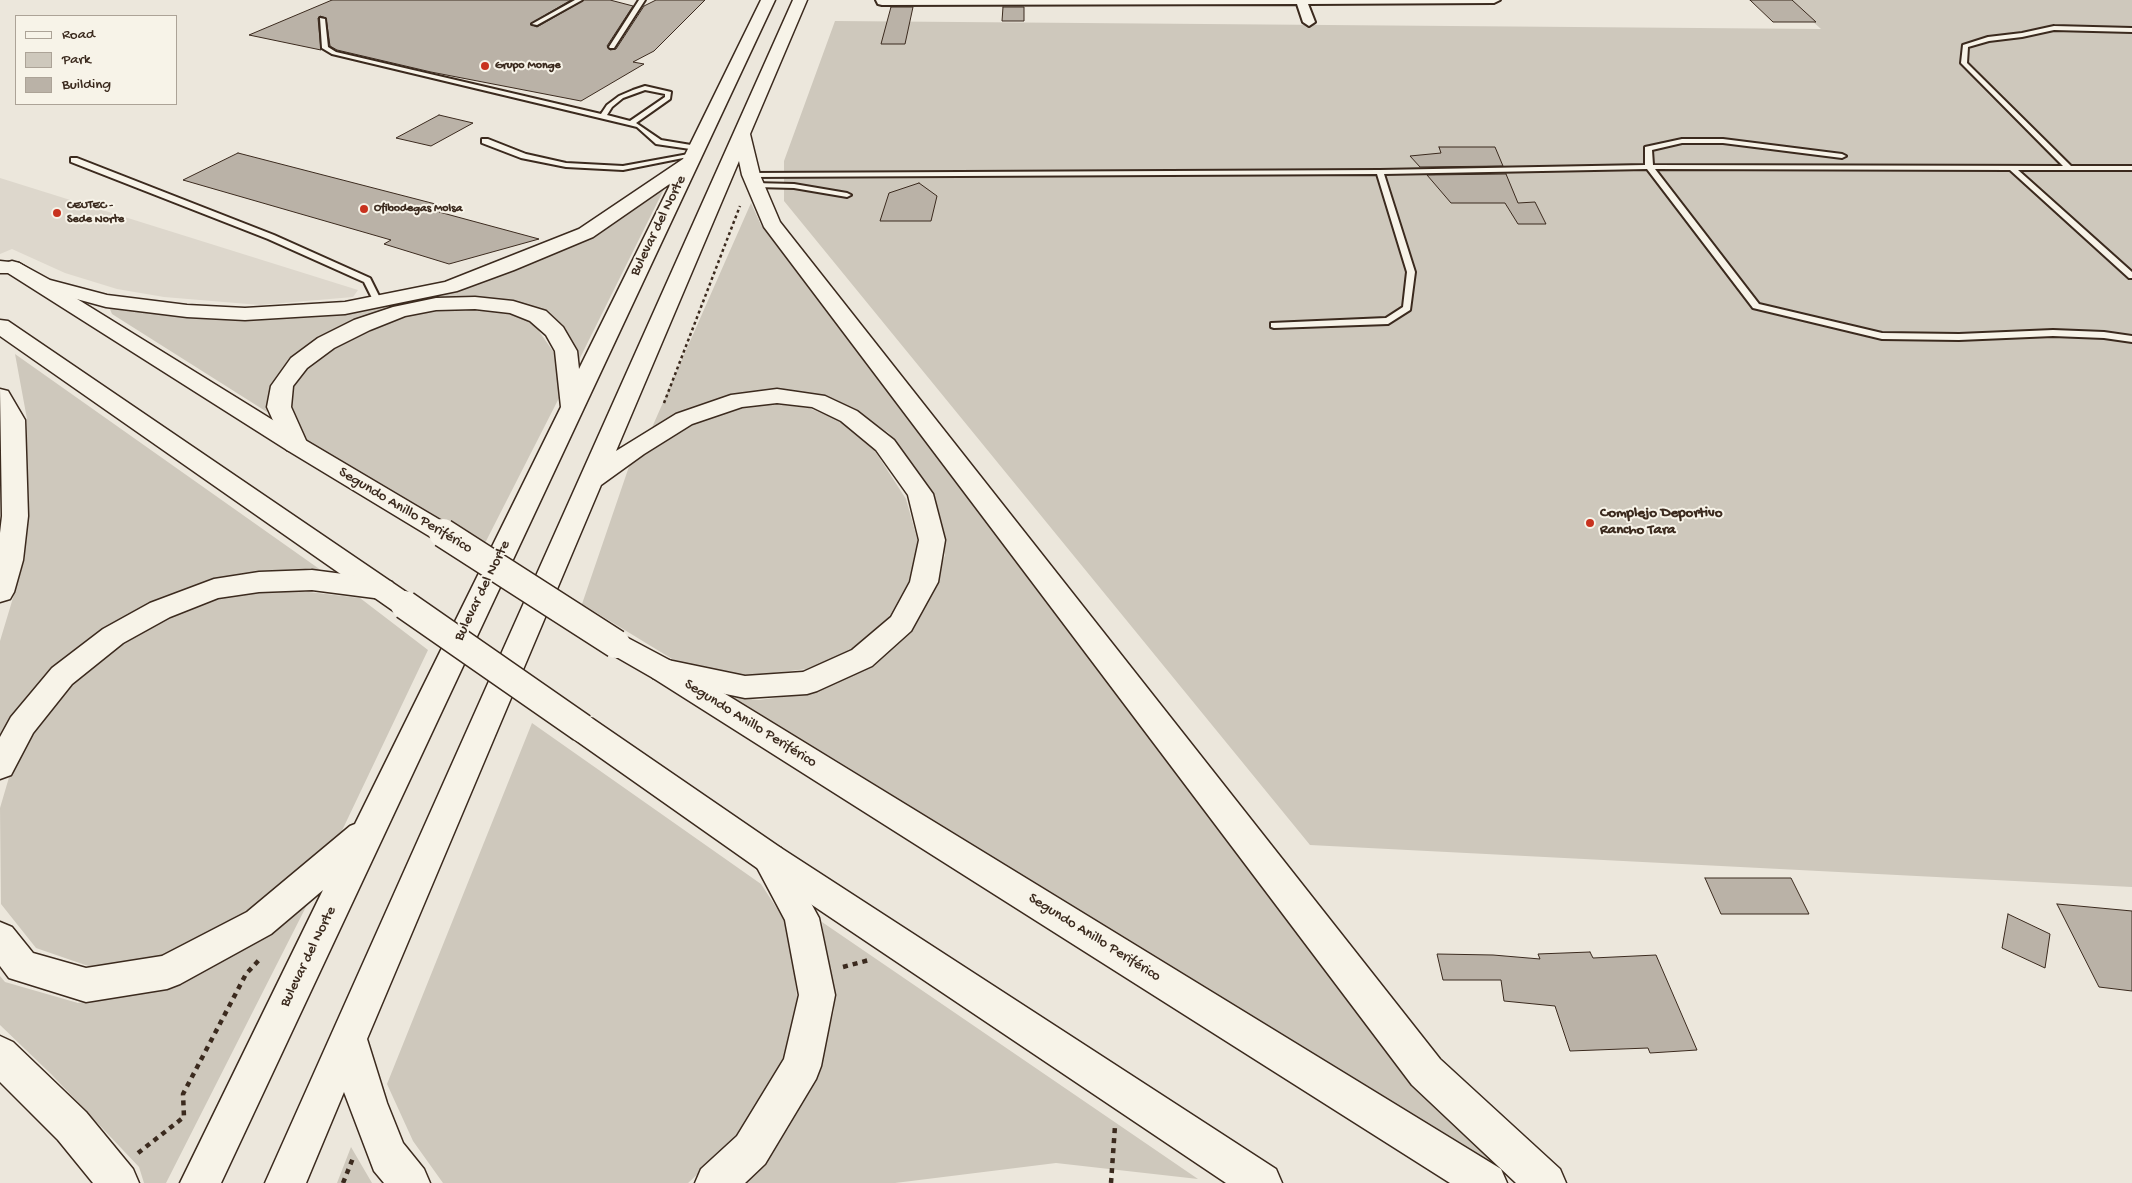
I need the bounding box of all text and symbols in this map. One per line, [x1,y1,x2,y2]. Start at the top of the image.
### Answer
legend [15,15,178,105]
text: Road [62,26,95,44]
text: Park [62,51,91,69]
place label: Grupo Monge [495,59,561,73]
marker: Grupo Monge [479,60,491,72]
text: Building [62,76,111,94]
street label: Bulevar del Norte [627,173,691,279]
place label: CEUTEC - Sede Norte [67,199,124,227]
place label: Ofibodegas Molsa [374,202,462,216]
marker: Ofibodegas Molsa [358,203,370,215]
marker: CEUTEC - Sede Norte [51,207,63,219]
street label: Segundo Anillo Periférico [335,464,475,558]
place label: Complejo Deportivo Rancho Tara [1600,505,1722,540]
marker: Complejo Deportivo Rancho Tara [1584,517,1596,529]
street label: Bulevar del Norte [451,538,515,644]
street label: Segundo Anillo Periférico [680,676,820,772]
street label: Segundo Anillo Periférico [1024,890,1164,986]
street label: Bulevar del Norte [277,904,341,1010]

